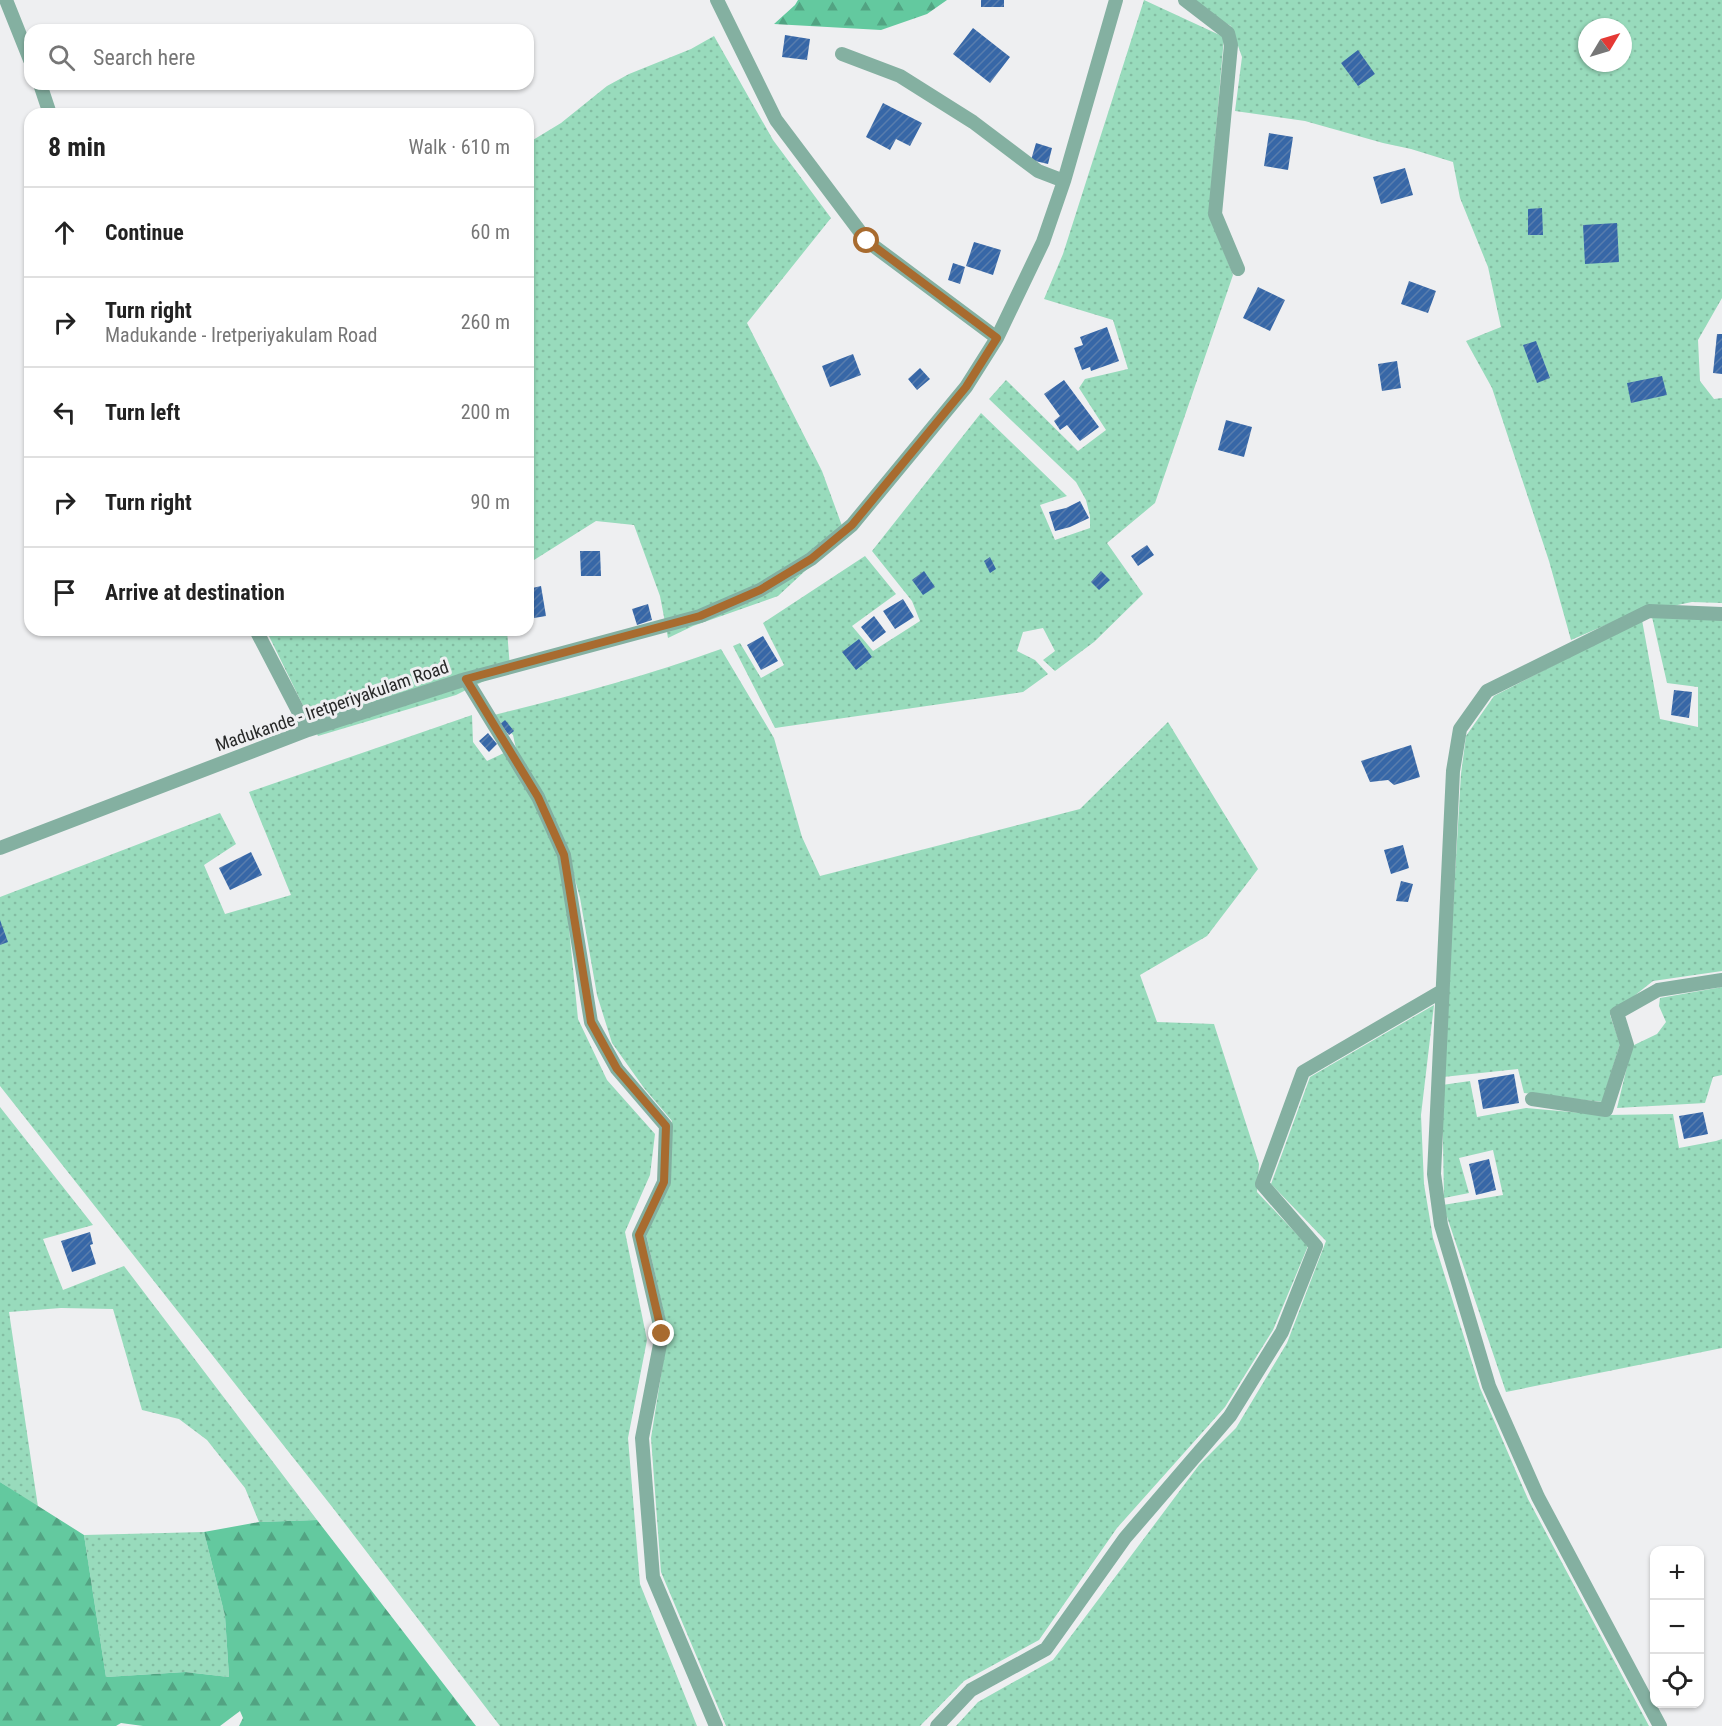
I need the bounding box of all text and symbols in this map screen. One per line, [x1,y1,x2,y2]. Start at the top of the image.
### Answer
north arrow [1578,18,1632,72]
search box [24,24,534,90]
icon: search [45,41,78,74]
text: Search here [93,45,195,70]
text: 8 min [48,132,106,162]
text: Walk · 610 m [409,135,510,159]
icon: ahead [48,216,81,249]
text: Continue [105,220,184,245]
text: 60 m [471,220,510,244]
route start [853,227,879,253]
text: Turn right [105,298,192,323]
icon: right [48,306,81,339]
text: 260 m [461,310,510,334]
text: Madukande - Iretperiyakulam Road [105,323,378,347]
icon: left [48,396,81,429]
text: Turn left [105,400,180,425]
text: 200 m [461,400,510,424]
icon: right [48,486,81,519]
text: Turn right [105,490,192,515]
text: 90 m [471,490,510,514]
icon: arrive [48,576,81,609]
text: Arrive at destination [105,580,285,605]
street label: Madukande - Iretperiyakulam Road [212,656,451,755]
route end [648,1320,674,1346]
map controls [1650,1546,1704,1708]
button: + [1650,1546,1704,1600]
button: − [1650,1600,1704,1654]
button: locate [1650,1654,1704,1708]

